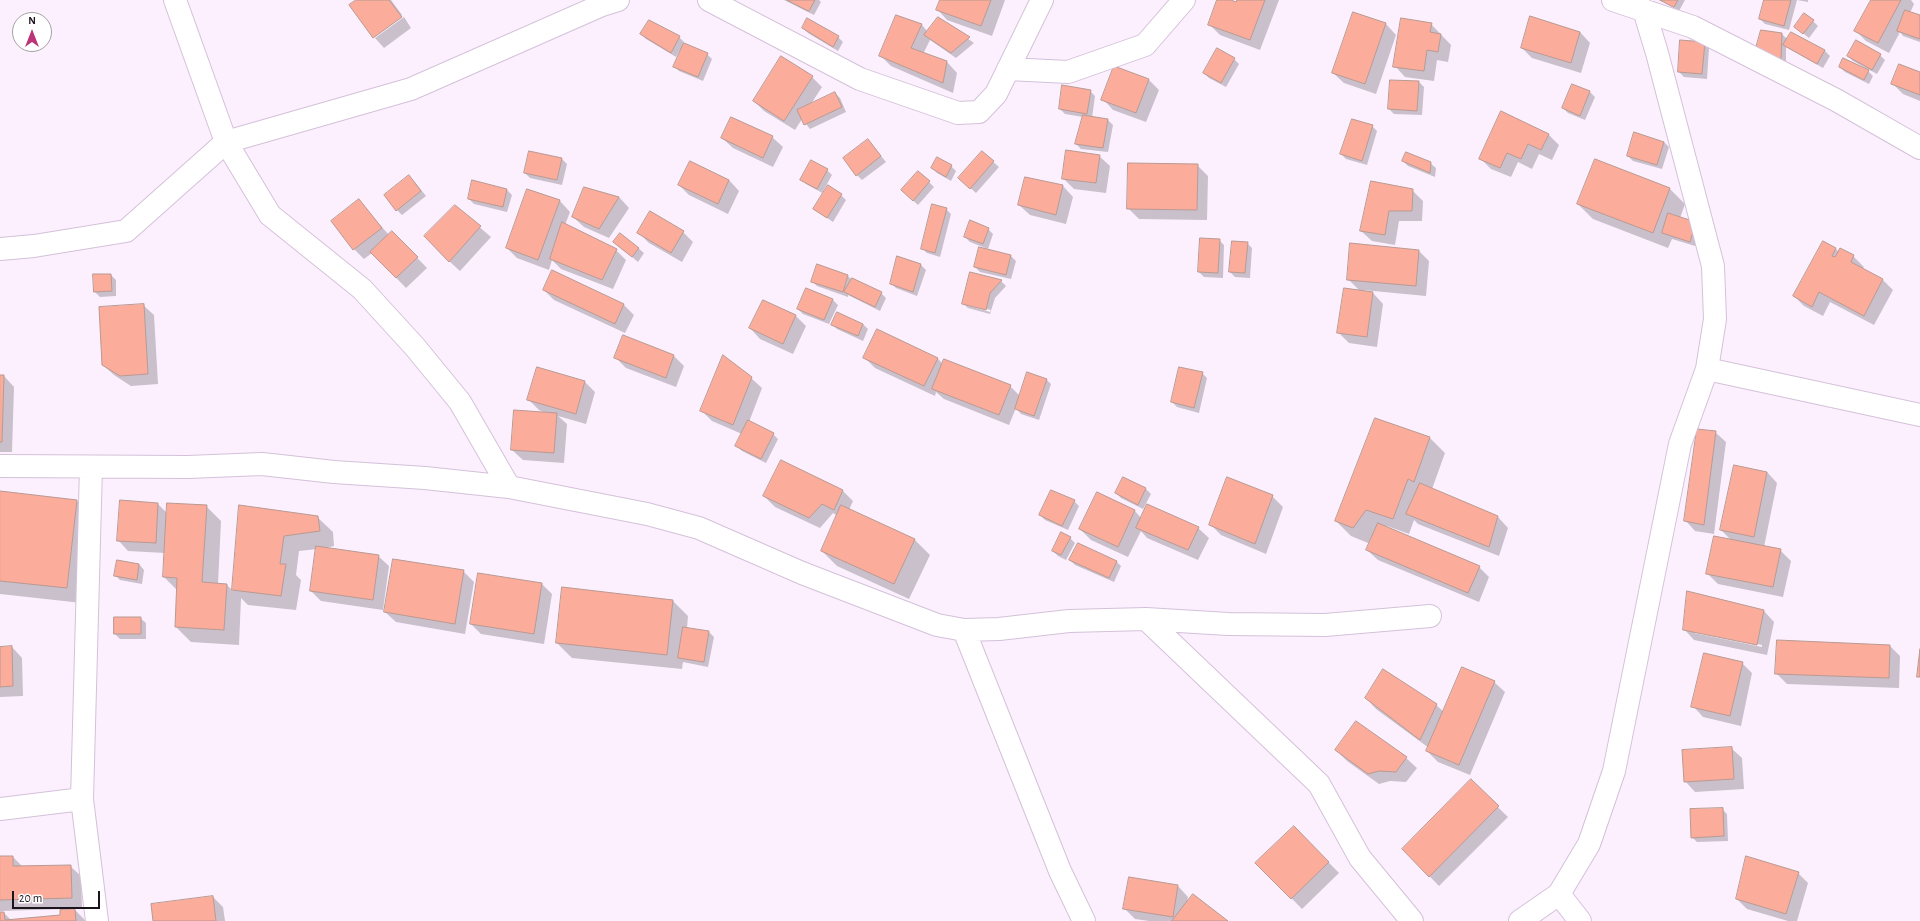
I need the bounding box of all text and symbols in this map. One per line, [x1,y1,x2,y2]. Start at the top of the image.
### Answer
north arrow [12,12,52,52]
text: N [28,15,36,26]
scale bar [14,883,102,909]
text: 20 m [19,892,42,904]

